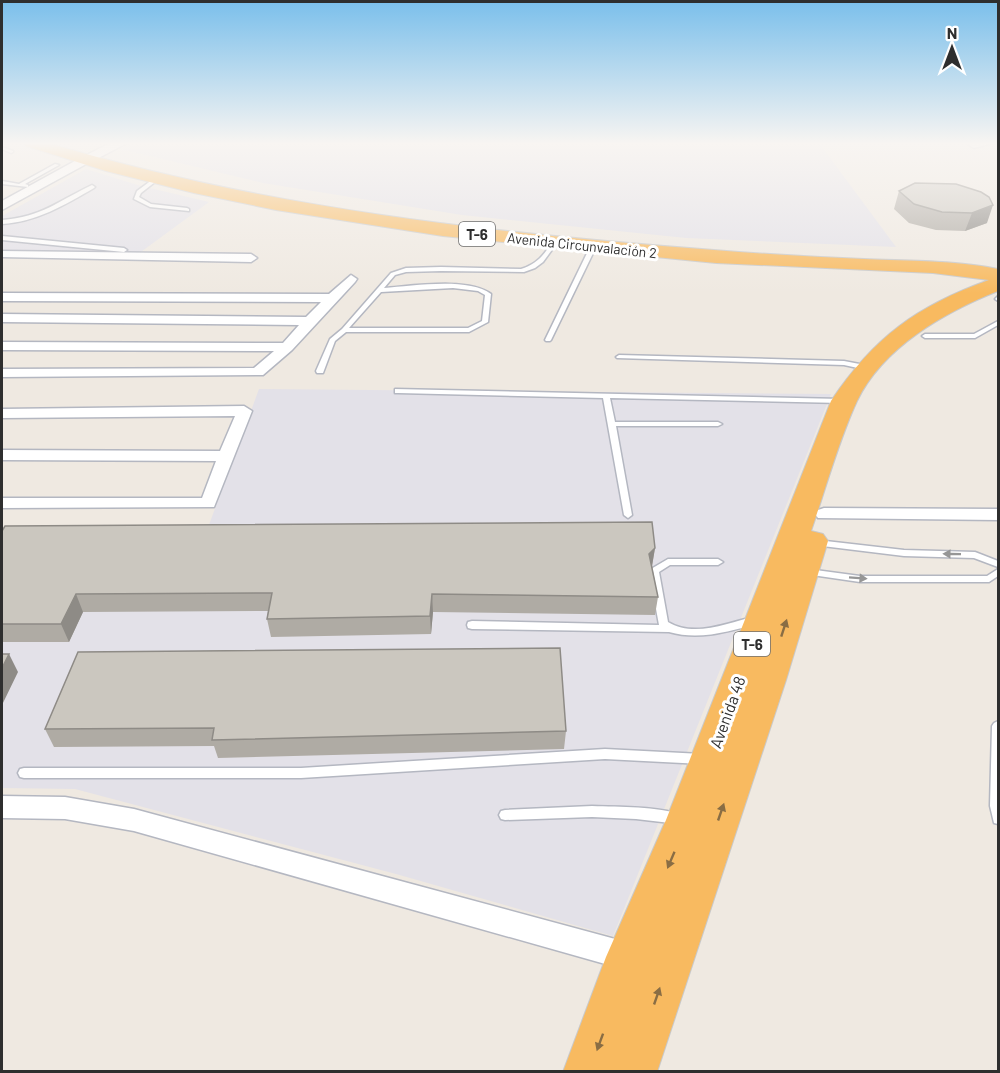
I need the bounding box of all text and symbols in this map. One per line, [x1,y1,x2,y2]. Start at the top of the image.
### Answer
north arrow [922,18,982,78]
text: N [947,23,957,42]
road number: T-6 [459,222,495,246]
street label: Avenida Circunvalación 2 [506,229,658,261]
one-way arrow [943,550,962,559]
one-way arrow [849,573,868,583]
one-way arrow [780,619,789,637]
road number: T-6 [734,632,770,656]
street label: Avenida 48 [705,673,749,751]
one-way arrow [716,803,726,821]
one-way arrow [666,851,675,869]
one-way arrow [652,987,662,1005]
one-way arrow [595,1033,605,1051]

